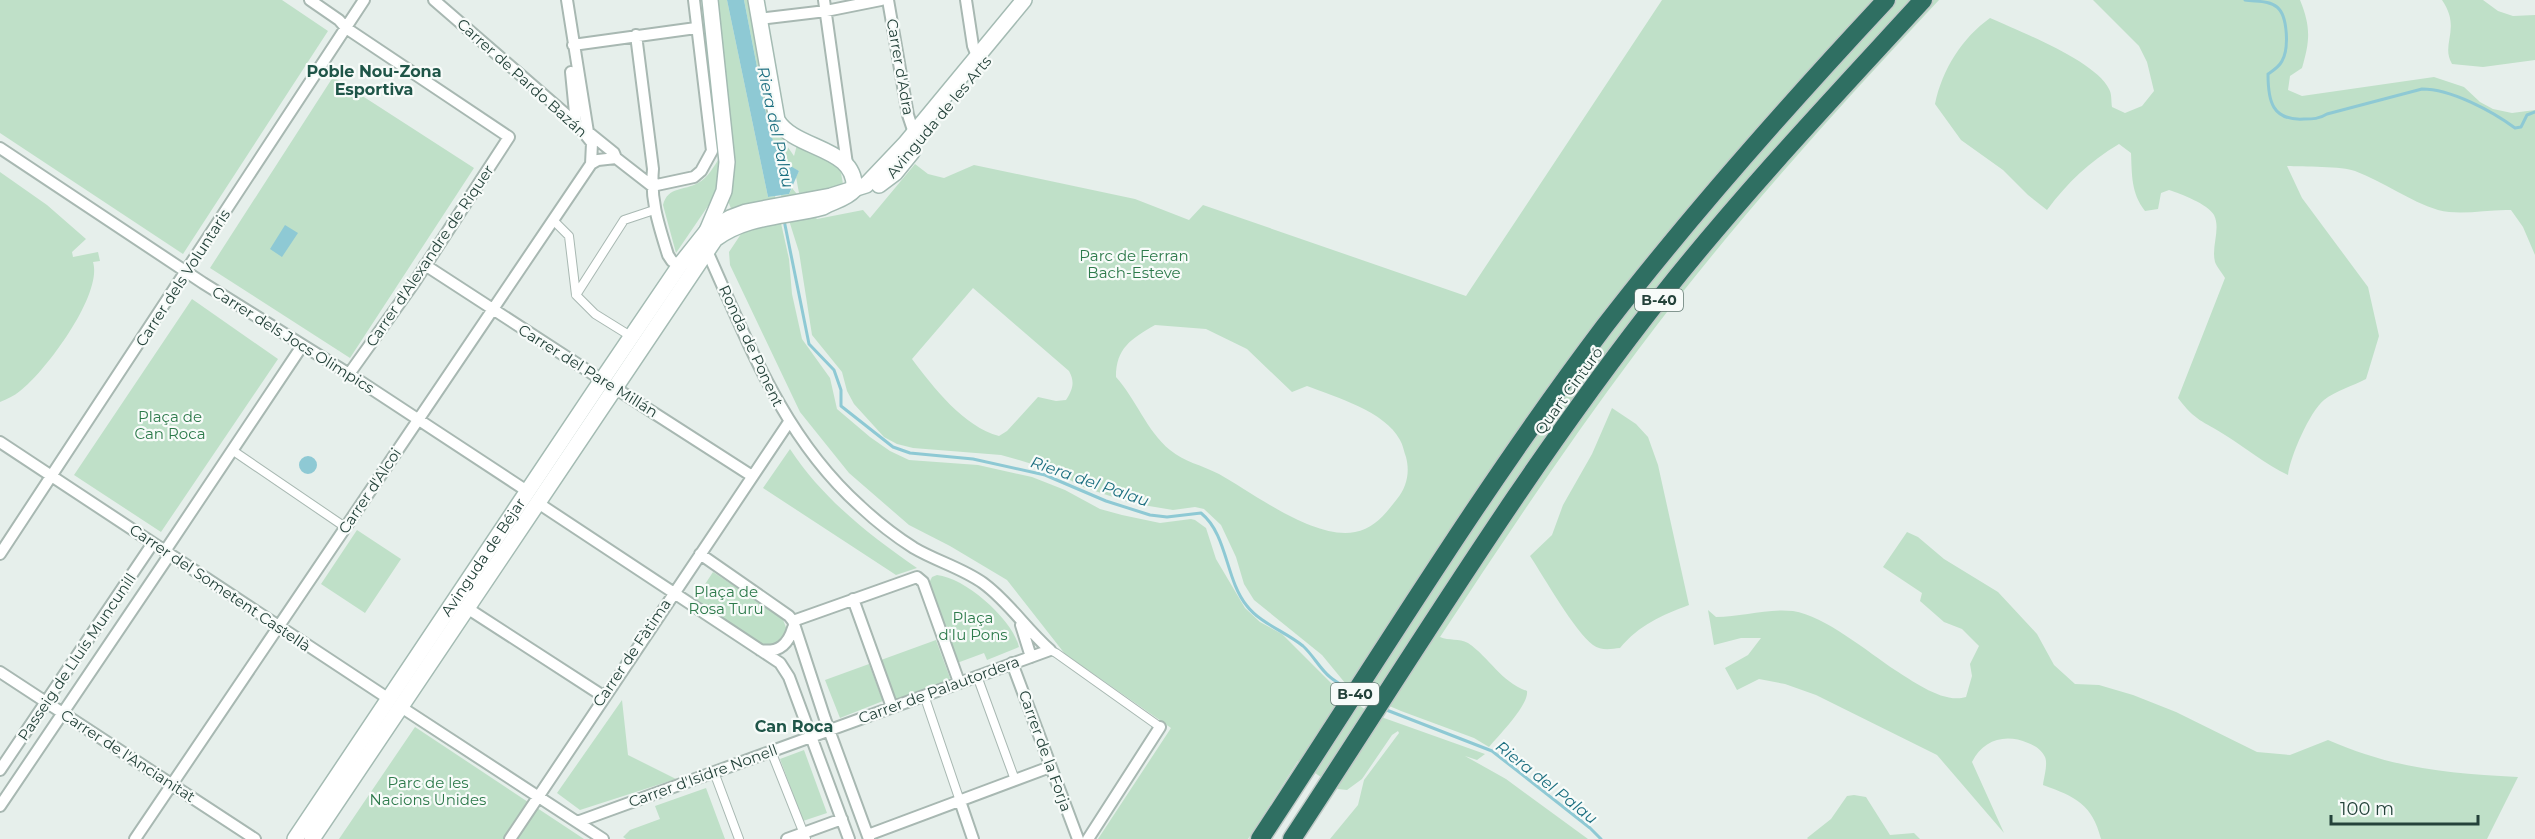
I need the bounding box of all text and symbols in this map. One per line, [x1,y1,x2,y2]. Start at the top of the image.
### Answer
street label: Carrer de Pardo Bazán [453,14,591,141]
street label: Carrer d'Adra [883,17,918,117]
street label: Avinguda de les Arts [882,52,995,182]
district label: Poble Nou-Zona Esportiva [306,62,442,99]
water label: Riera del Palau [753,65,798,190]
street label: Carrer d'Alexandre de Riquer [361,161,498,350]
street label: Carrer dels Voluntaris [131,206,234,350]
park label: Parc de Ferran Bach-Esteve [1079,246,1189,282]
street label: Carrer dels Jocs Olimpics [209,282,378,397]
street label: Ronda de Ponent [715,282,788,410]
road number: B-40 [1635,289,1683,311]
street label: Carrer del Pare Millán [515,320,662,421]
street label: Quart Cinturó [1530,343,1607,438]
park label: Plaça de Can Roca [135,407,206,443]
street label: Carrer d'Alcoi [334,444,405,537]
water label: Riera del Palau [1028,452,1152,511]
street label: Avinguda de Béjar [437,494,529,620]
street label: Carrer del Sometent Castellà [126,520,314,655]
street label: Passeig de Lluís Muncunill [13,569,140,744]
park label: Plaça de Rosa Turu [689,582,763,618]
street label: Carrer de Fàtima [588,595,675,710]
park label: Plaça d'Iu Pons [938,608,1008,644]
street label: Carrer de Palautordera [856,652,1022,728]
road number: B-40 [1331,683,1379,705]
street label: Carrer de la Forja [1015,688,1076,814]
street label: Carrer de l'Ancianitat [57,705,199,806]
district label: Can Roca [755,717,833,736]
water label: Riera del Palau [1492,737,1602,828]
street label: Carrer d'Isidre Nonell [626,740,780,811]
park label: Parc de les Nacions Unides [370,773,486,809]
scale bar [2331,788,2478,826]
text: 100 m [2340,798,2394,820]

